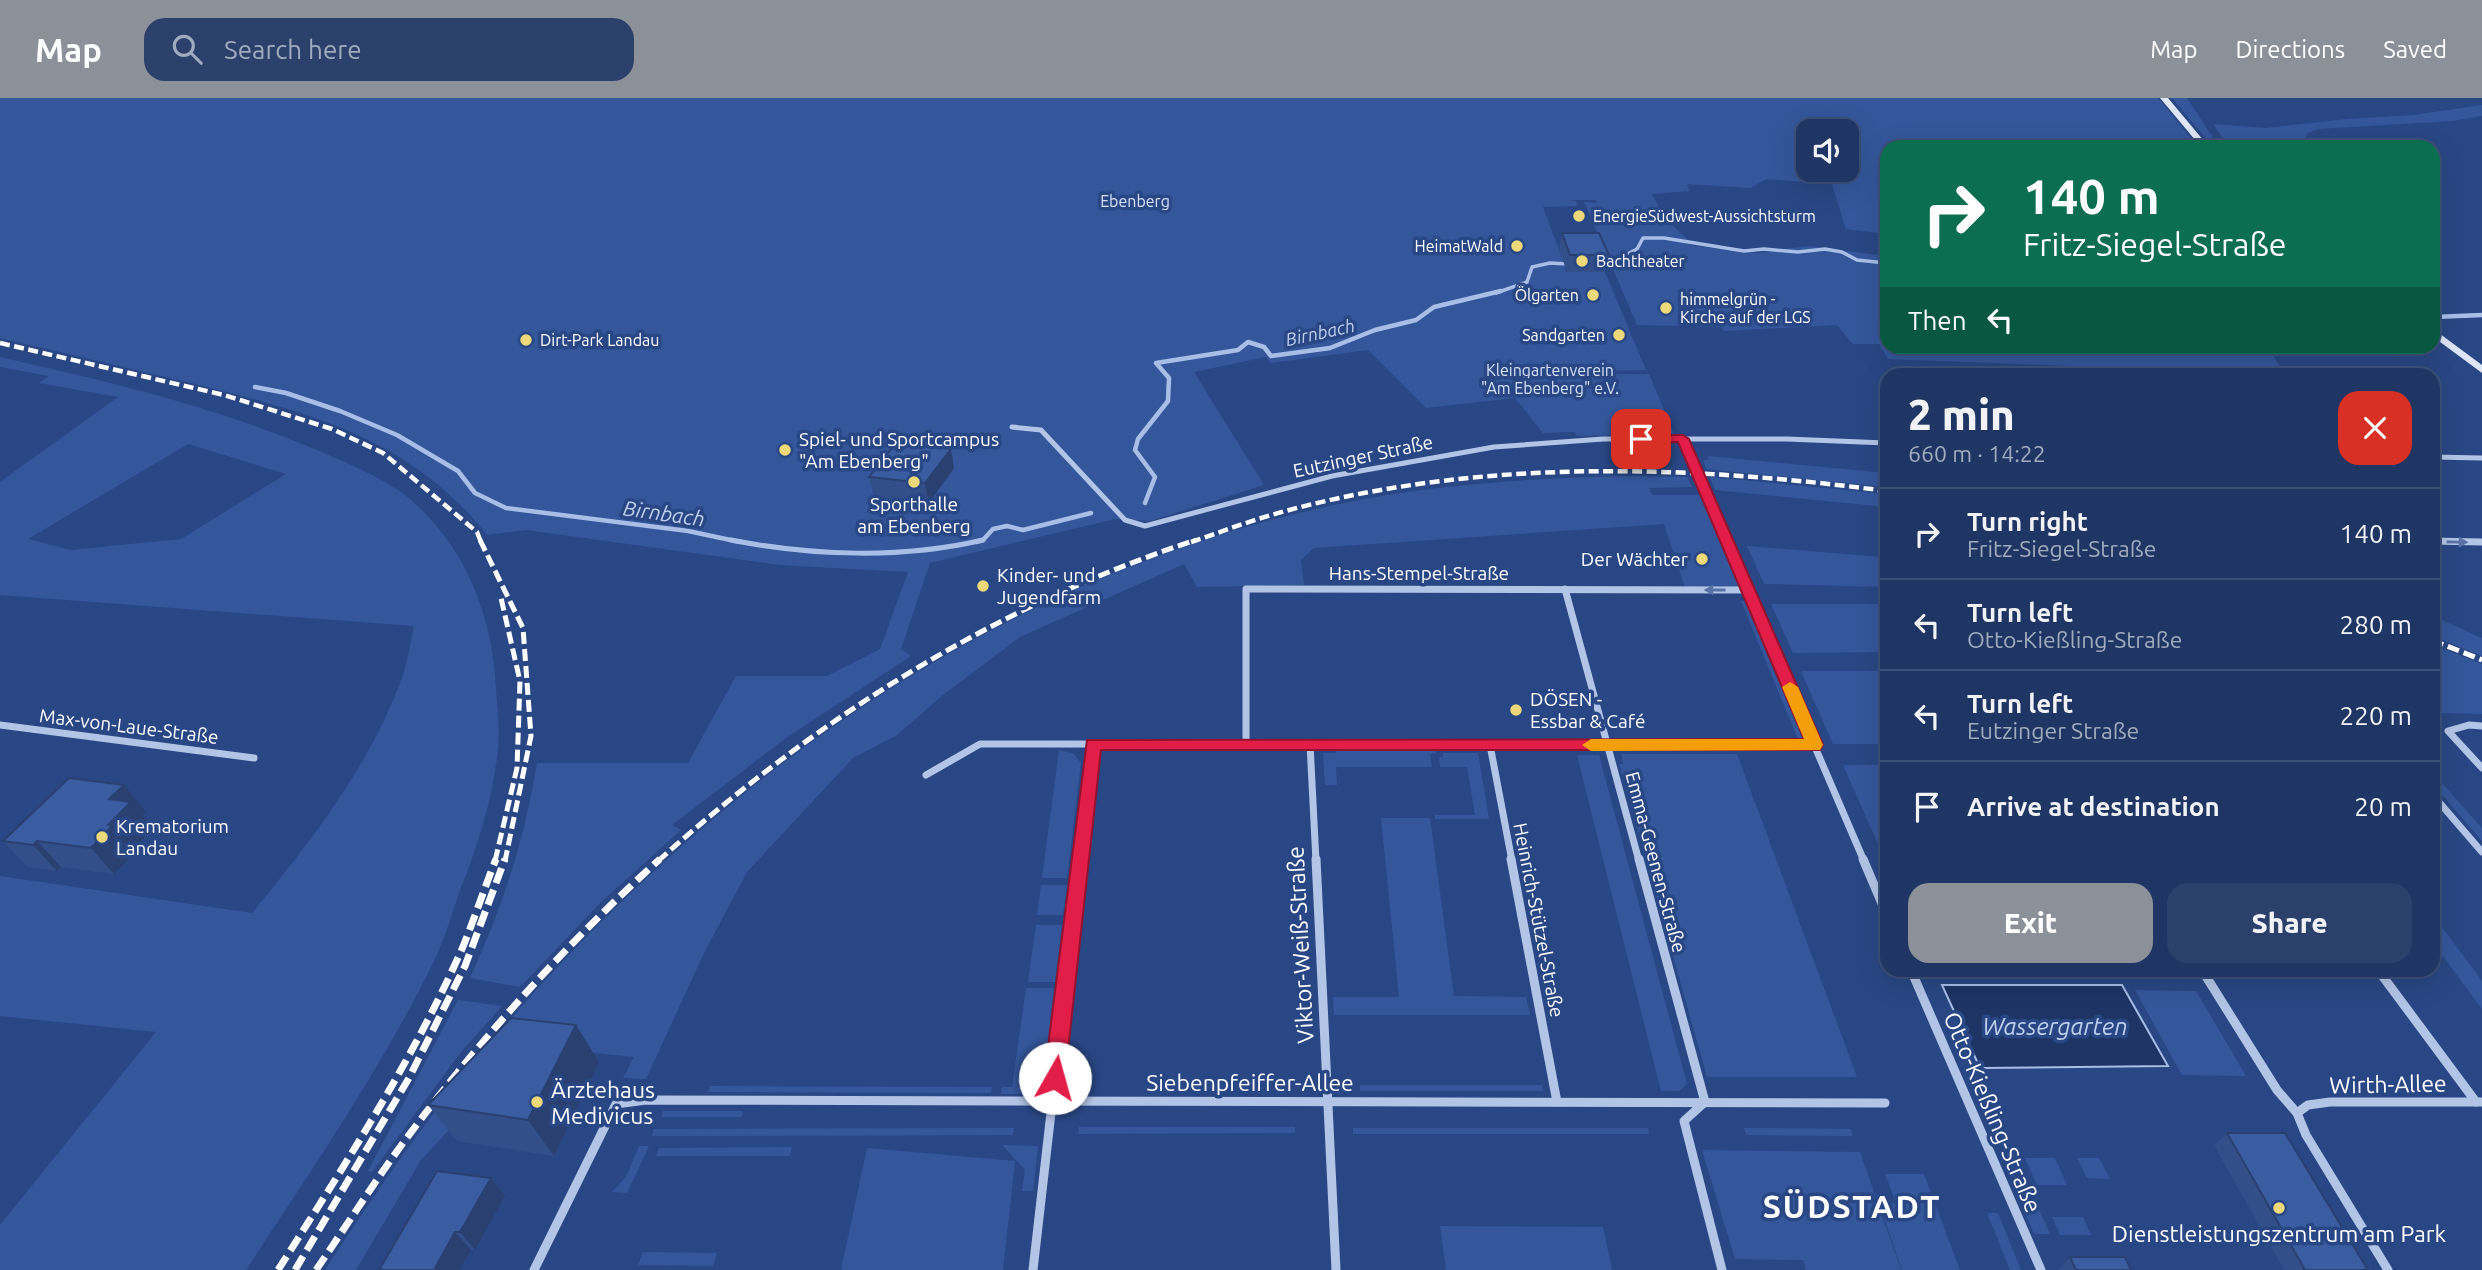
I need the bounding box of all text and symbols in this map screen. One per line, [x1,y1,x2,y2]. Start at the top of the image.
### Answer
search box [144,18,634,81]
icon: search [168,30,206,68]
text: Map [35,31,102,68]
text: Search here [224,35,362,64]
text: Map [2150,36,2197,63]
text: Directions [2235,36,2345,63]
text: Saved [2383,36,2447,63]
map controls [1796,119,1859,182]
button: sound [1796,119,1859,182]
icon: right [1908,168,1999,259]
text: 140 m [2023,168,2160,223]
park label: Ebenberg [1100,192,1170,210]
place label: EnergieSüdwest-Aussichtsturm [1593,207,1816,225]
marker: EnergieSüdwest-Aussichtsturm [1571,208,1587,224]
text: Fritz-Siegel-Straße [2023,226,2287,262]
place label: HeimatWald [1415,237,1503,255]
marker: HeimatWald [1509,238,1525,254]
place label: Bachtheater [1596,252,1685,270]
marker: Bachtheater [1574,253,1590,269]
place label: Ölgarten [1515,286,1579,304]
marker: Ölgarten [1585,287,1601,303]
place label: himmelgrün - Kirche auf der LGS [1680,290,1811,326]
marker: himmelgrün - Kirche auf der LGS [1658,300,1674,316]
icon: left [1981,301,2019,339]
text: Then [1908,306,1967,335]
water label: Birnbach [1283,315,1357,349]
place label: Sandgarten [1522,326,1605,344]
marker: Sandgarten [1611,327,1627,343]
place label: Dirt-Park Landau [540,331,659,349]
marker: Dirt-Park Landau [518,332,534,348]
park label: Kleingartenverein "Am Ebenberg" e.V. [1481,361,1619,397]
text: 2 min [1908,391,2015,438]
button: close [2338,391,2412,465]
pin [1611,409,1671,469]
icon: arrive [1622,420,1660,458]
place label: Spiel- und Sportcampus "Am Ebenberg" [799,428,999,472]
street label: Eutzinger Straße [1291,430,1435,482]
text: 660 m · 14:22 [1908,441,2046,466]
marker: Spiel- und Sportcampus "Am Ebenberg" [777,442,793,458]
marker: Sporthalle am Ebenberg [906,474,922,490]
place label: Sporthalle am Ebenberg [857,493,971,537]
water label: Birnbach [622,495,706,531]
text: Turn right [1967,507,2088,536]
icon: right [1908,515,1946,553]
text: 140 m [2340,519,2412,548]
text: Fritz-Siegel-Straße [1967,536,2156,561]
one-way arrow [2446,536,2468,548]
place label: Der Wächter [1581,548,1688,570]
marker: Der Wächter [1694,551,1710,567]
street label: Hans-Stempel-Straße [1329,562,1509,584]
place label: Kinder- und Jugendfarm [997,564,1101,608]
marker: Kinder- und Jugendfarm [975,578,991,594]
one-way arrow [1704,584,1726,596]
text: Turn left [1967,598,2073,627]
icon: left [1908,606,1946,644]
text: 280 m [2340,610,2412,639]
text: Otto-Kießling-Straße [1967,627,2182,652]
place label: DÖSEN - Essbar & Café [1530,688,1646,732]
text: Turn left [1967,689,2073,718]
icon: left [1908,697,1946,735]
text: 220 m [2340,701,2412,730]
marker: DÖSEN - Essbar & Café [1508,702,1524,718]
street label: Max-von-Laue-Straße [38,704,220,748]
text: Eutzinger Straße [1967,718,2139,743]
street label: Emma-Geenen-Straße [1621,769,1691,955]
icon: arrive [1908,788,1946,826]
text: Arrive at destination [1967,792,2220,821]
text: 20 m [2354,792,2412,821]
place label: Krematorium Landau [116,815,229,859]
street label: Heinrich-Stützel-Straße [1509,821,1569,1019]
marker: Krematorium Landau [94,829,110,845]
street label: Viktor-Weiß-Straße [1282,846,1318,1044]
button: Exit [1908,883,2153,963]
button: Share [2167,883,2412,963]
street label: Otto-Kießling-Straße [1939,1008,2047,1216]
water label: Wassergarten [1982,1013,2128,1040]
position arrow [1018,1041,1092,1115]
street label: Siebenpfeiffer-Allee [1146,1070,1354,1095]
street label: Wirth-Allee [2329,1070,2447,1098]
place label: Ärztehaus Medivicus [551,1077,655,1128]
marker: Ärztehaus Medivicus [529,1094,545,1110]
district label: SÜDSTADT [1763,1188,1941,1224]
marker: Dienstleistungszentrum am Park [2271,1200,2287,1216]
place label: Dienstleistungszentrum am Park [2112,1221,2447,1246]

